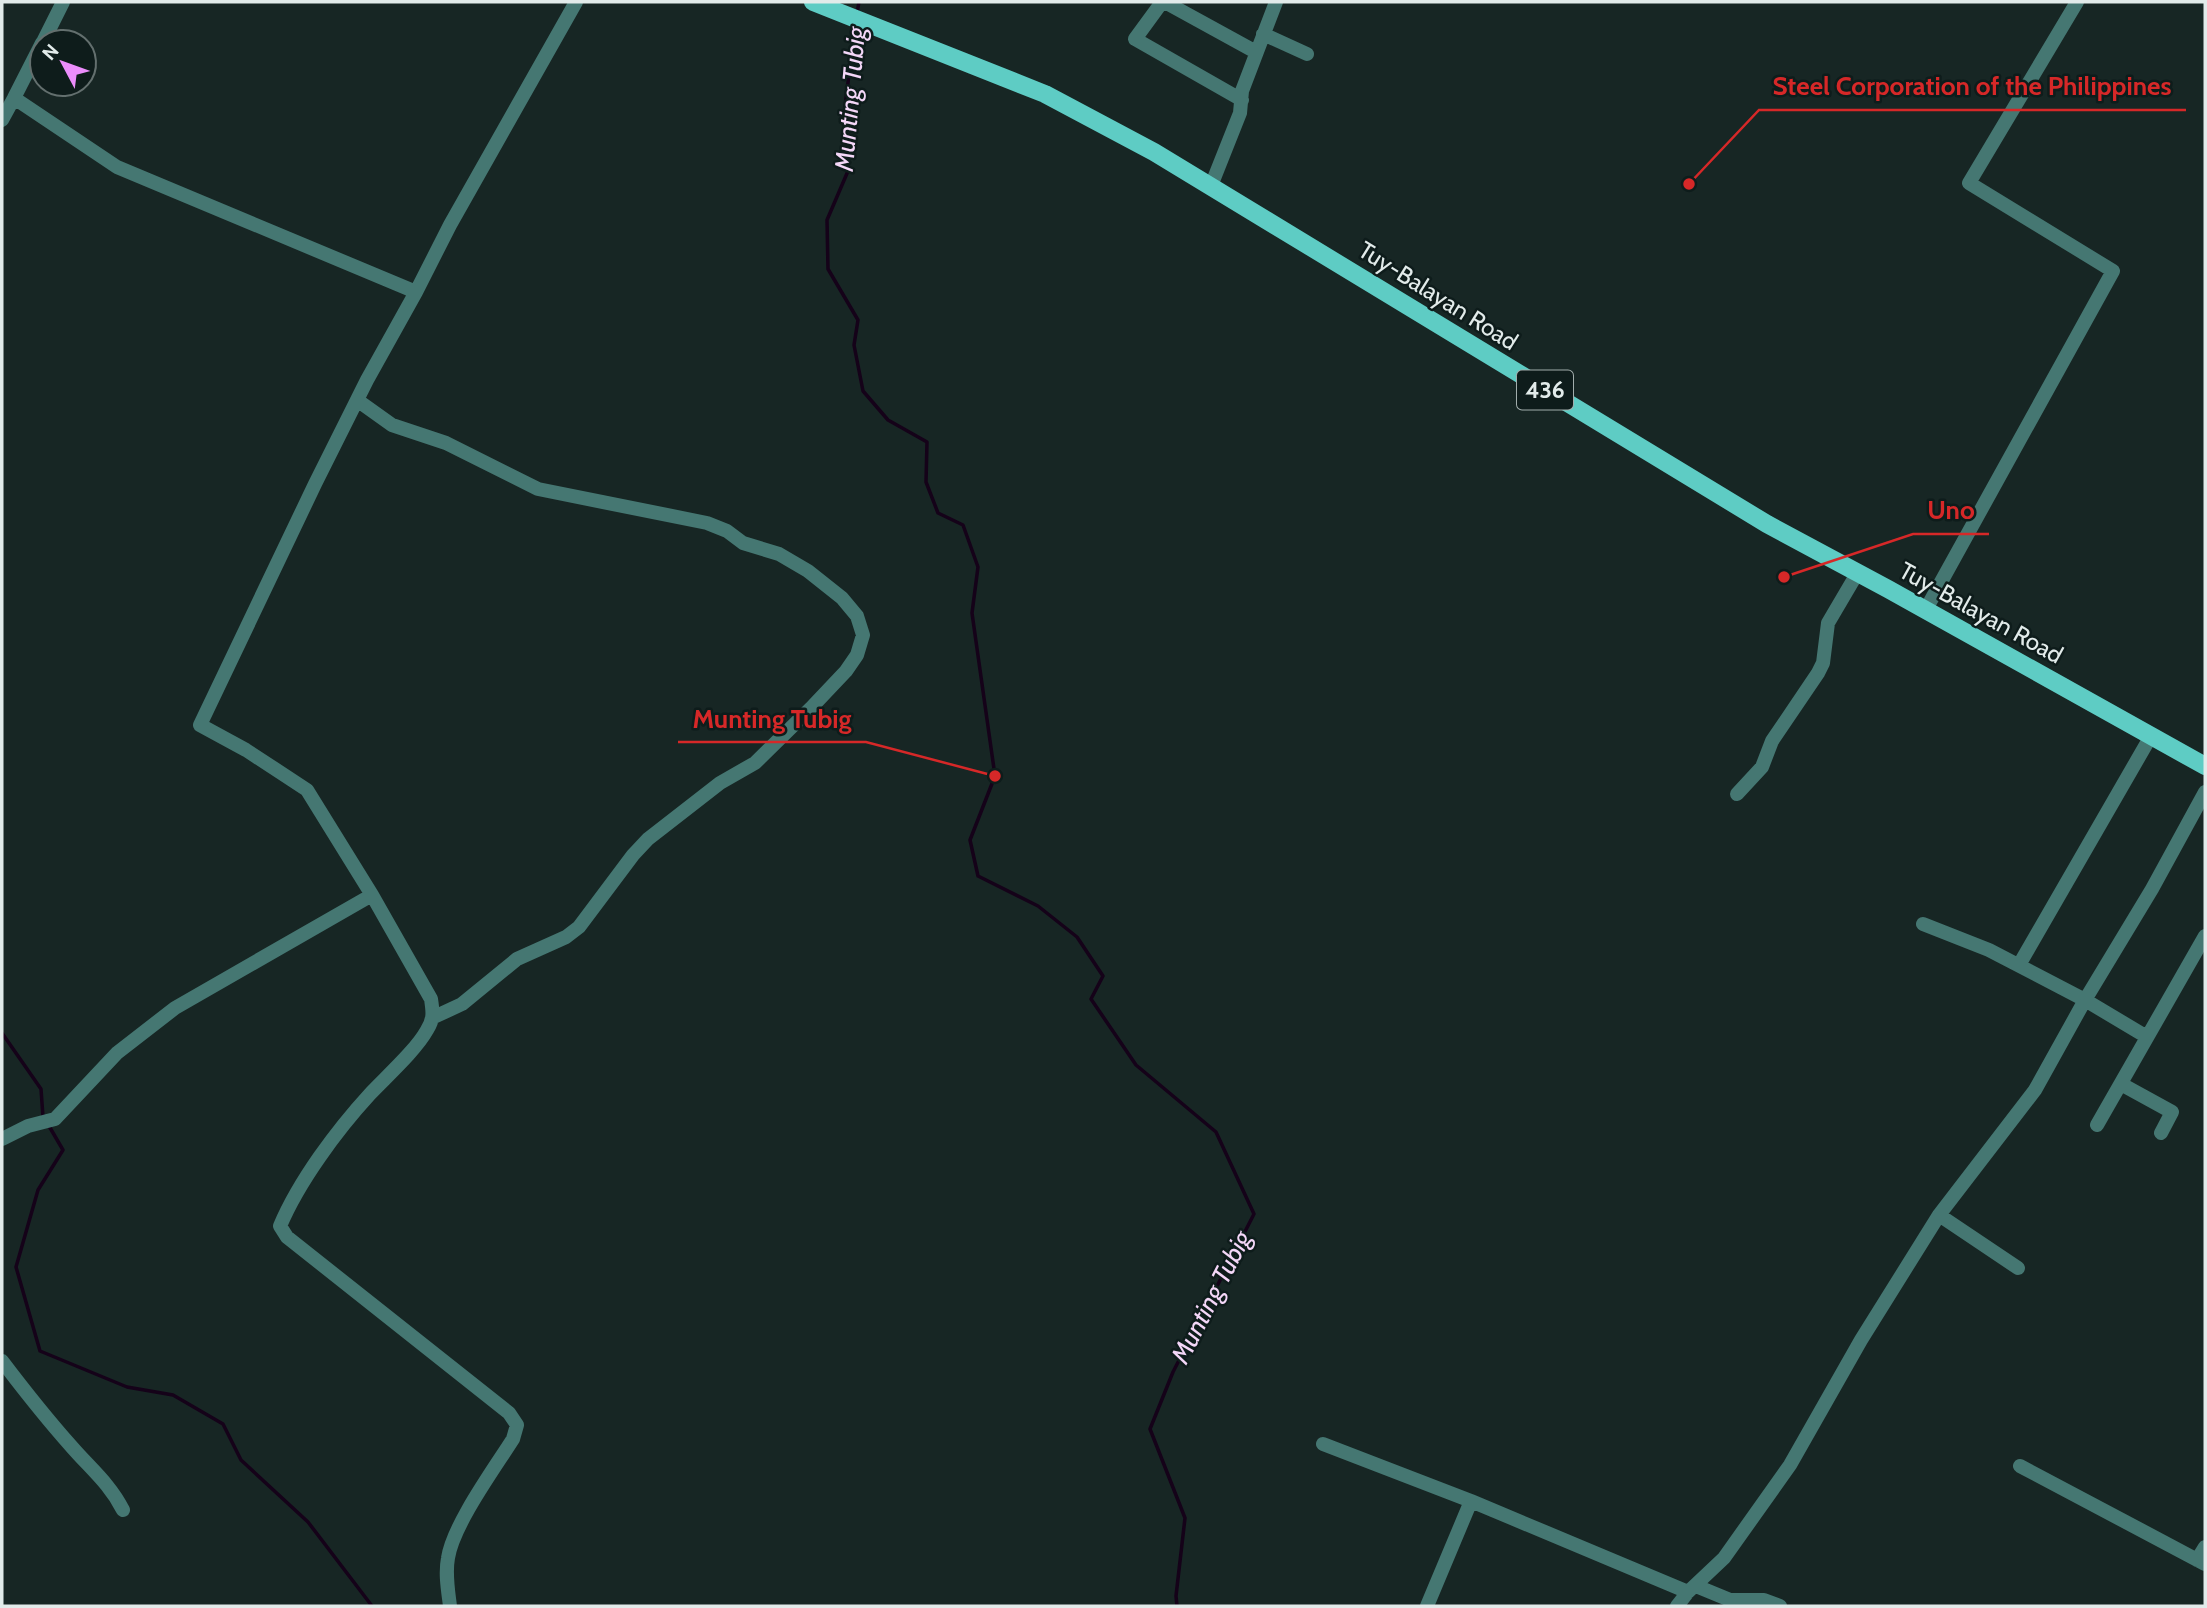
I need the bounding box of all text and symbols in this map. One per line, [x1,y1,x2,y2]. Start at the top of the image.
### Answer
water label: Munting Tubig [828,24,872,173]
north arrow [28,28,98,98]
text: N [37,40,64,65]
callout: Steel Corporation of the Philippines [1759,63,2186,110]
text: Steel Corporation of the Philippines [1773,70,2171,102]
street label: Tuy-Balayan Road [1353,235,1523,356]
road number: 436 [1517,370,1573,410]
callout: Uno [1913,487,1989,534]
text: Uno [1927,494,1975,526]
street label: Tuy-Balayan Road [1894,556,2068,669]
callout: Munting Tubig [678,695,866,742]
text: Munting Tubig [692,703,852,735]
water label: Munting Tubig [1163,1224,1259,1370]

